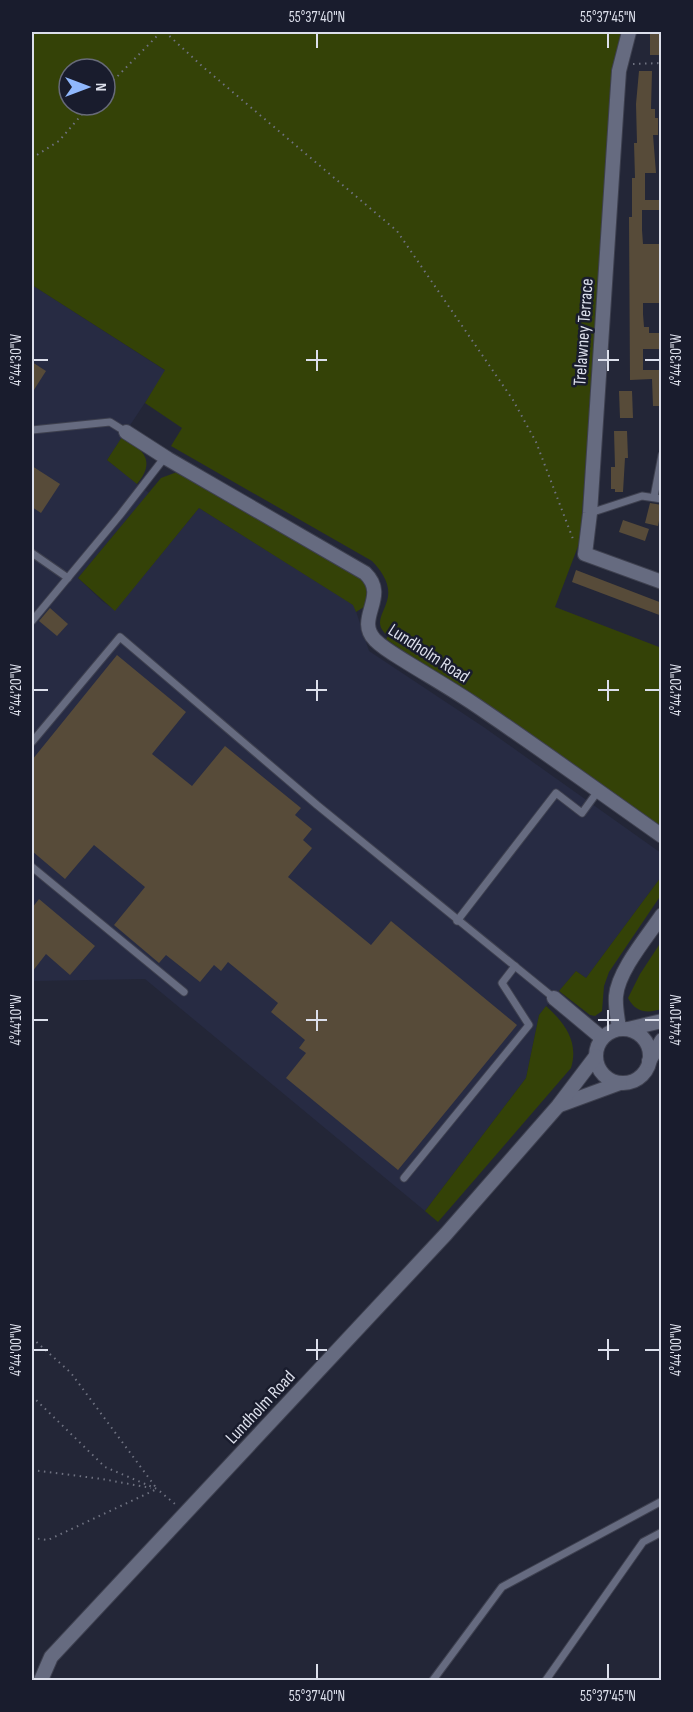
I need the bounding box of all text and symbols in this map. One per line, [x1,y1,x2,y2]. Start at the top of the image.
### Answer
text: 55°37'40"N [289,8,345,27]
text: 55°37'45"N [580,8,636,27]
north arrow [57,57,117,117]
text: N [91,83,110,91]
street label: Trelawney Terrace [569,278,598,386]
text: 4°44'30"W [7,334,26,386]
text: 4°44'30"W [667,334,686,386]
street label: Lundholm Road [384,619,473,687]
text: 4°44'20"W [7,664,26,716]
text: 4°44'20"W [667,664,686,716]
text: 4°44'10"W [7,994,26,1045]
text: 4°44'10"W [667,994,686,1045]
text: 4°44'00"W [7,1324,26,1376]
text: 4°44'00"W [667,1324,686,1376]
street label: Lundholm Road [221,1366,300,1448]
text: 55°37'40"N [289,1687,345,1706]
text: 55°37'45"N [580,1687,636,1706]

